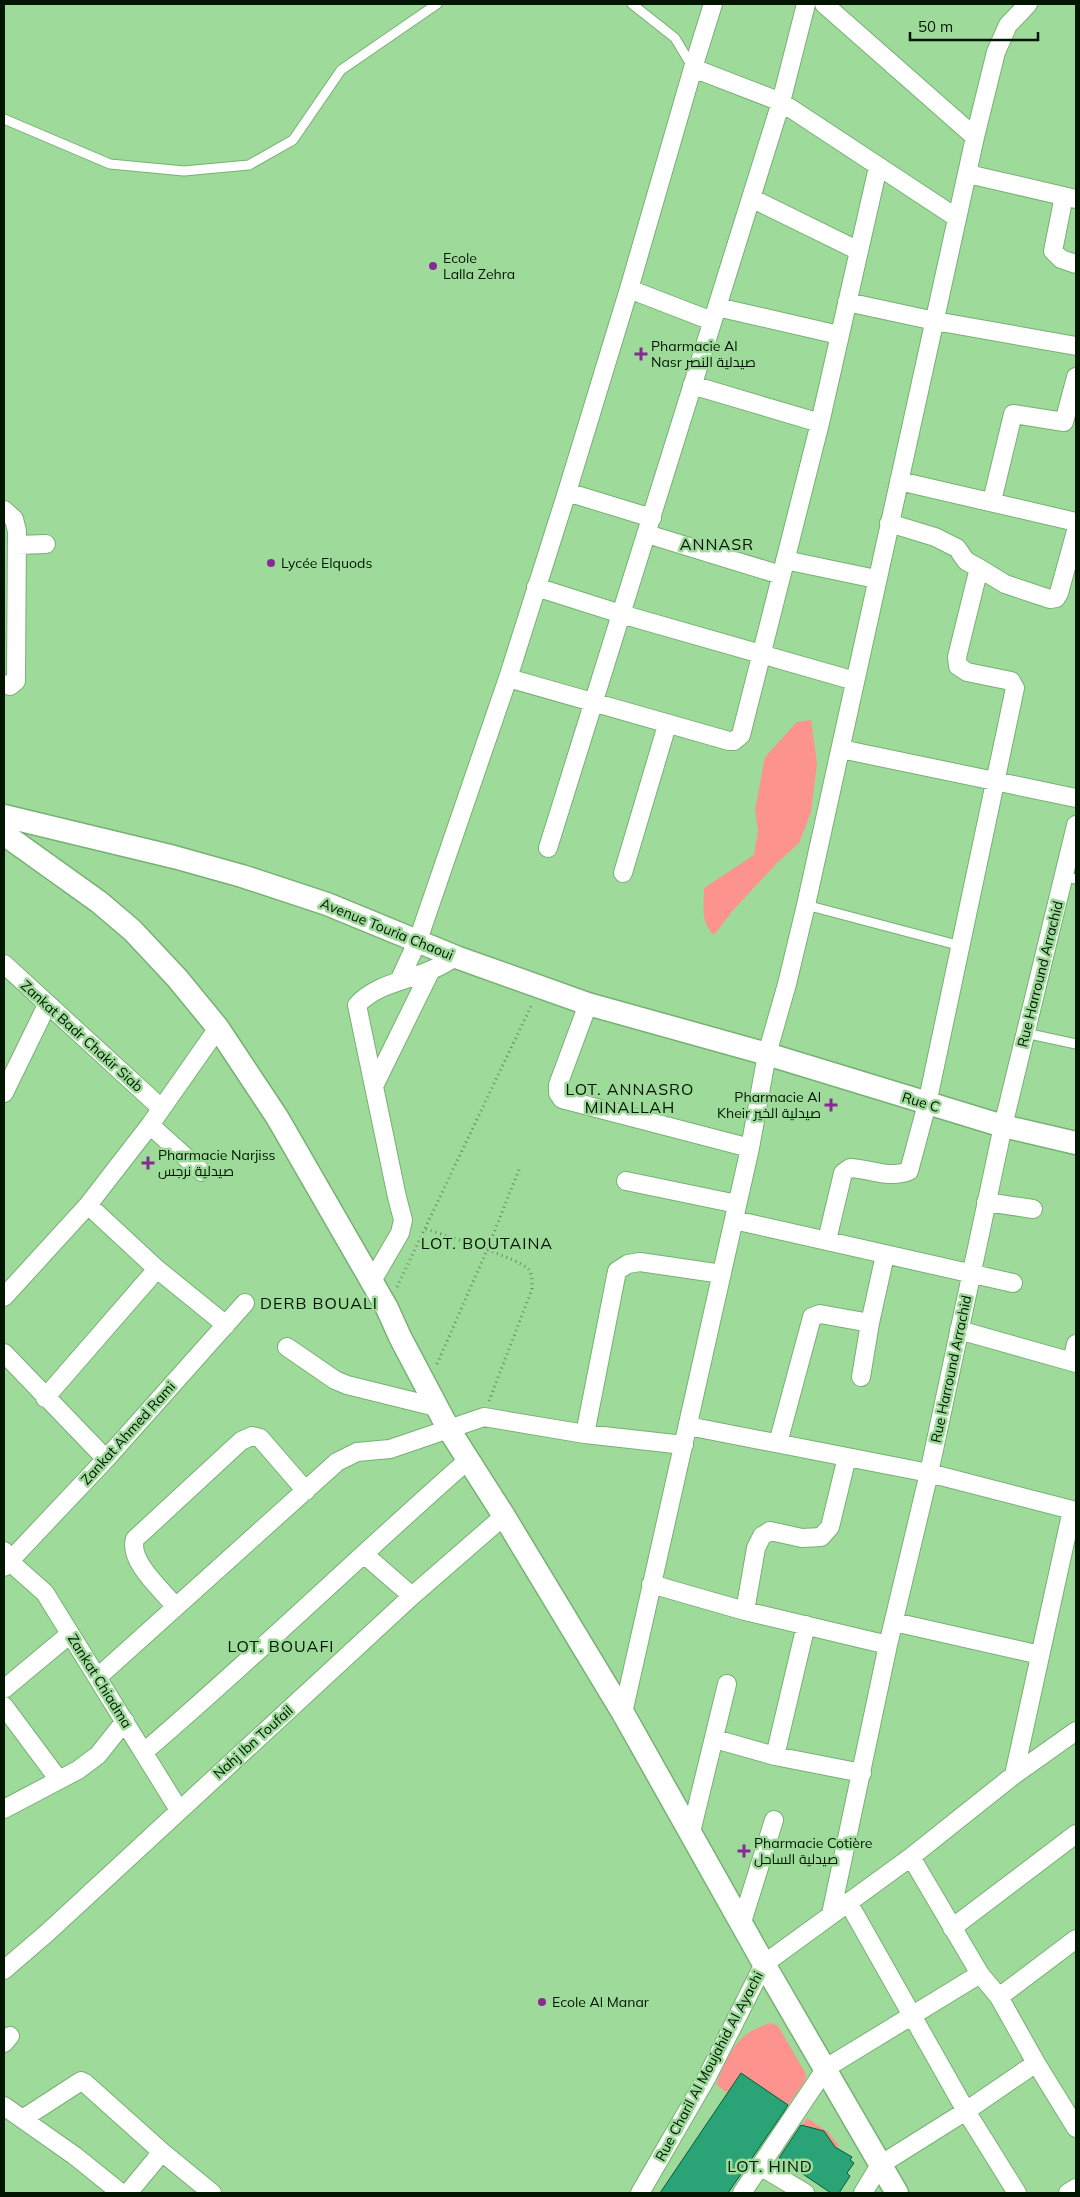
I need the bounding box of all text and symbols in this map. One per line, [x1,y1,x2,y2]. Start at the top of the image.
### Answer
scale bar [910,10,1038,42]
text: 50 m [918,17,953,36]
place label: Ecole Lalla Zehra [443,249,515,283]
marker: Ecole Lalla Zehra [427,260,439,272]
place label: Pharmacie Al Nasr صيدلية النصر [651,337,756,371]
marker: Pharmacie Al Nasr صيدلية النصر [635,348,647,360]
district label: ANNASR [680,534,754,554]
place label: Lycée Elquods [281,554,372,572]
marker: Lycée Elquods [265,557,277,569]
street label: Avenue Touria Chaoui [318,894,456,964]
street label: Rue Harround Arrachid [1013,899,1067,1049]
street label: Zankat Badr Chakir Siab [17,976,147,1096]
district label: LOT. ANNASRO MINALLAH [566,1079,694,1117]
place label: Pharmacie Al Kheir صيدلية الخير [717,1088,821,1122]
street label: Rue C [900,1088,942,1116]
marker: Pharmacie Al Kheir صيدلية الخير [825,1099,837,1111]
place label: Pharmacie Narjiss صيدلية نرجس [158,1146,276,1180]
marker: Pharmacie Narjiss صيدلية نرجس [142,1157,154,1169]
district label: LOT. BOUTAINA [421,1233,553,1253]
district label: DERB BOUALI [260,1293,378,1313]
street label: Rue Harround Arrachid [927,1294,975,1444]
street label: Zankat Ahmed Rami [77,1378,179,1488]
street label: Zankat Chiadma [64,1631,136,1731]
district label: LOT. BOUAFI [227,1636,335,1656]
street label: Nahj Ibn Toufail [209,1701,297,1783]
place label: Pharmacie Cotière صيدلية الساحل [754,1834,873,1868]
marker: Pharmacie Cotière صيدلية الساحل [738,1845,750,1857]
street label: Rue Charil Al Moujahid Al Ayachi [651,1968,767,2164]
place label: Ecole Al Manar [552,1993,650,2011]
marker: Ecole Al Manar [536,1996,548,2008]
district label: LOT. HIND [727,2156,813,2176]

